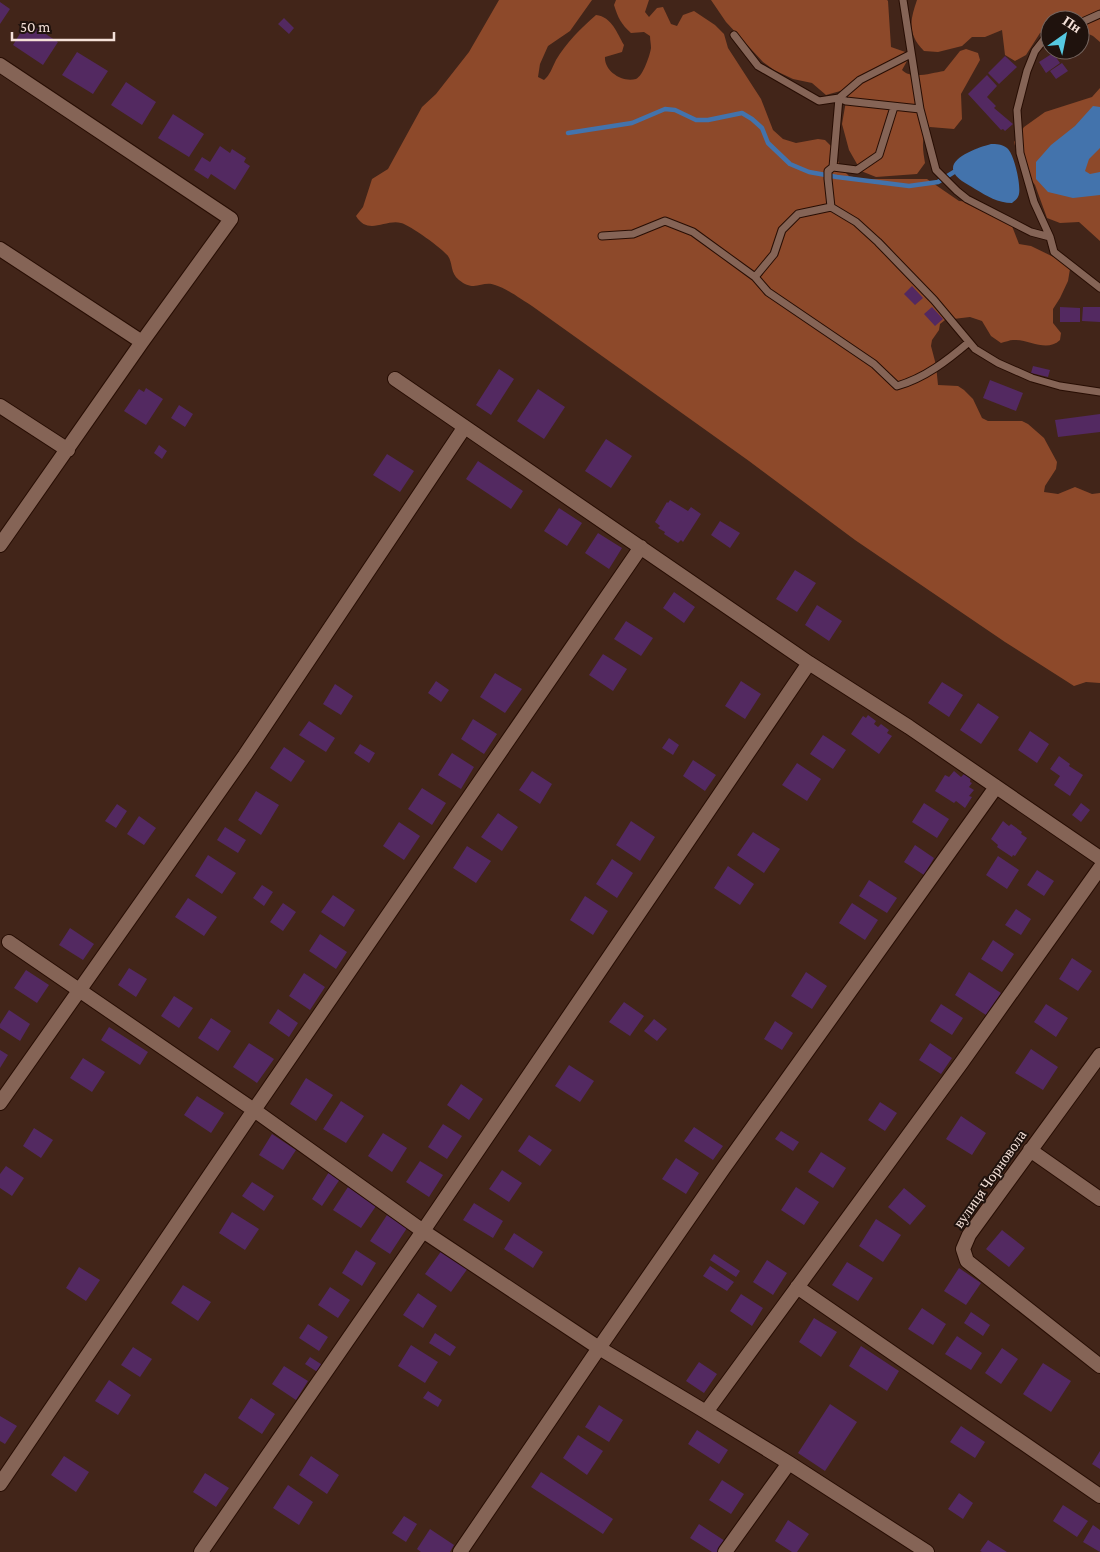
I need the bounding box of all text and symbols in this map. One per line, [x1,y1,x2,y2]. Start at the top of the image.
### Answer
scale bar [12,10,115,42]
north arrow [1040,10,1090,60]
text: Пн [1060,12,1084,36]
text: 50 m [20,19,50,35]
street label: вулиця Чорновола [950,1127,1030,1231]

